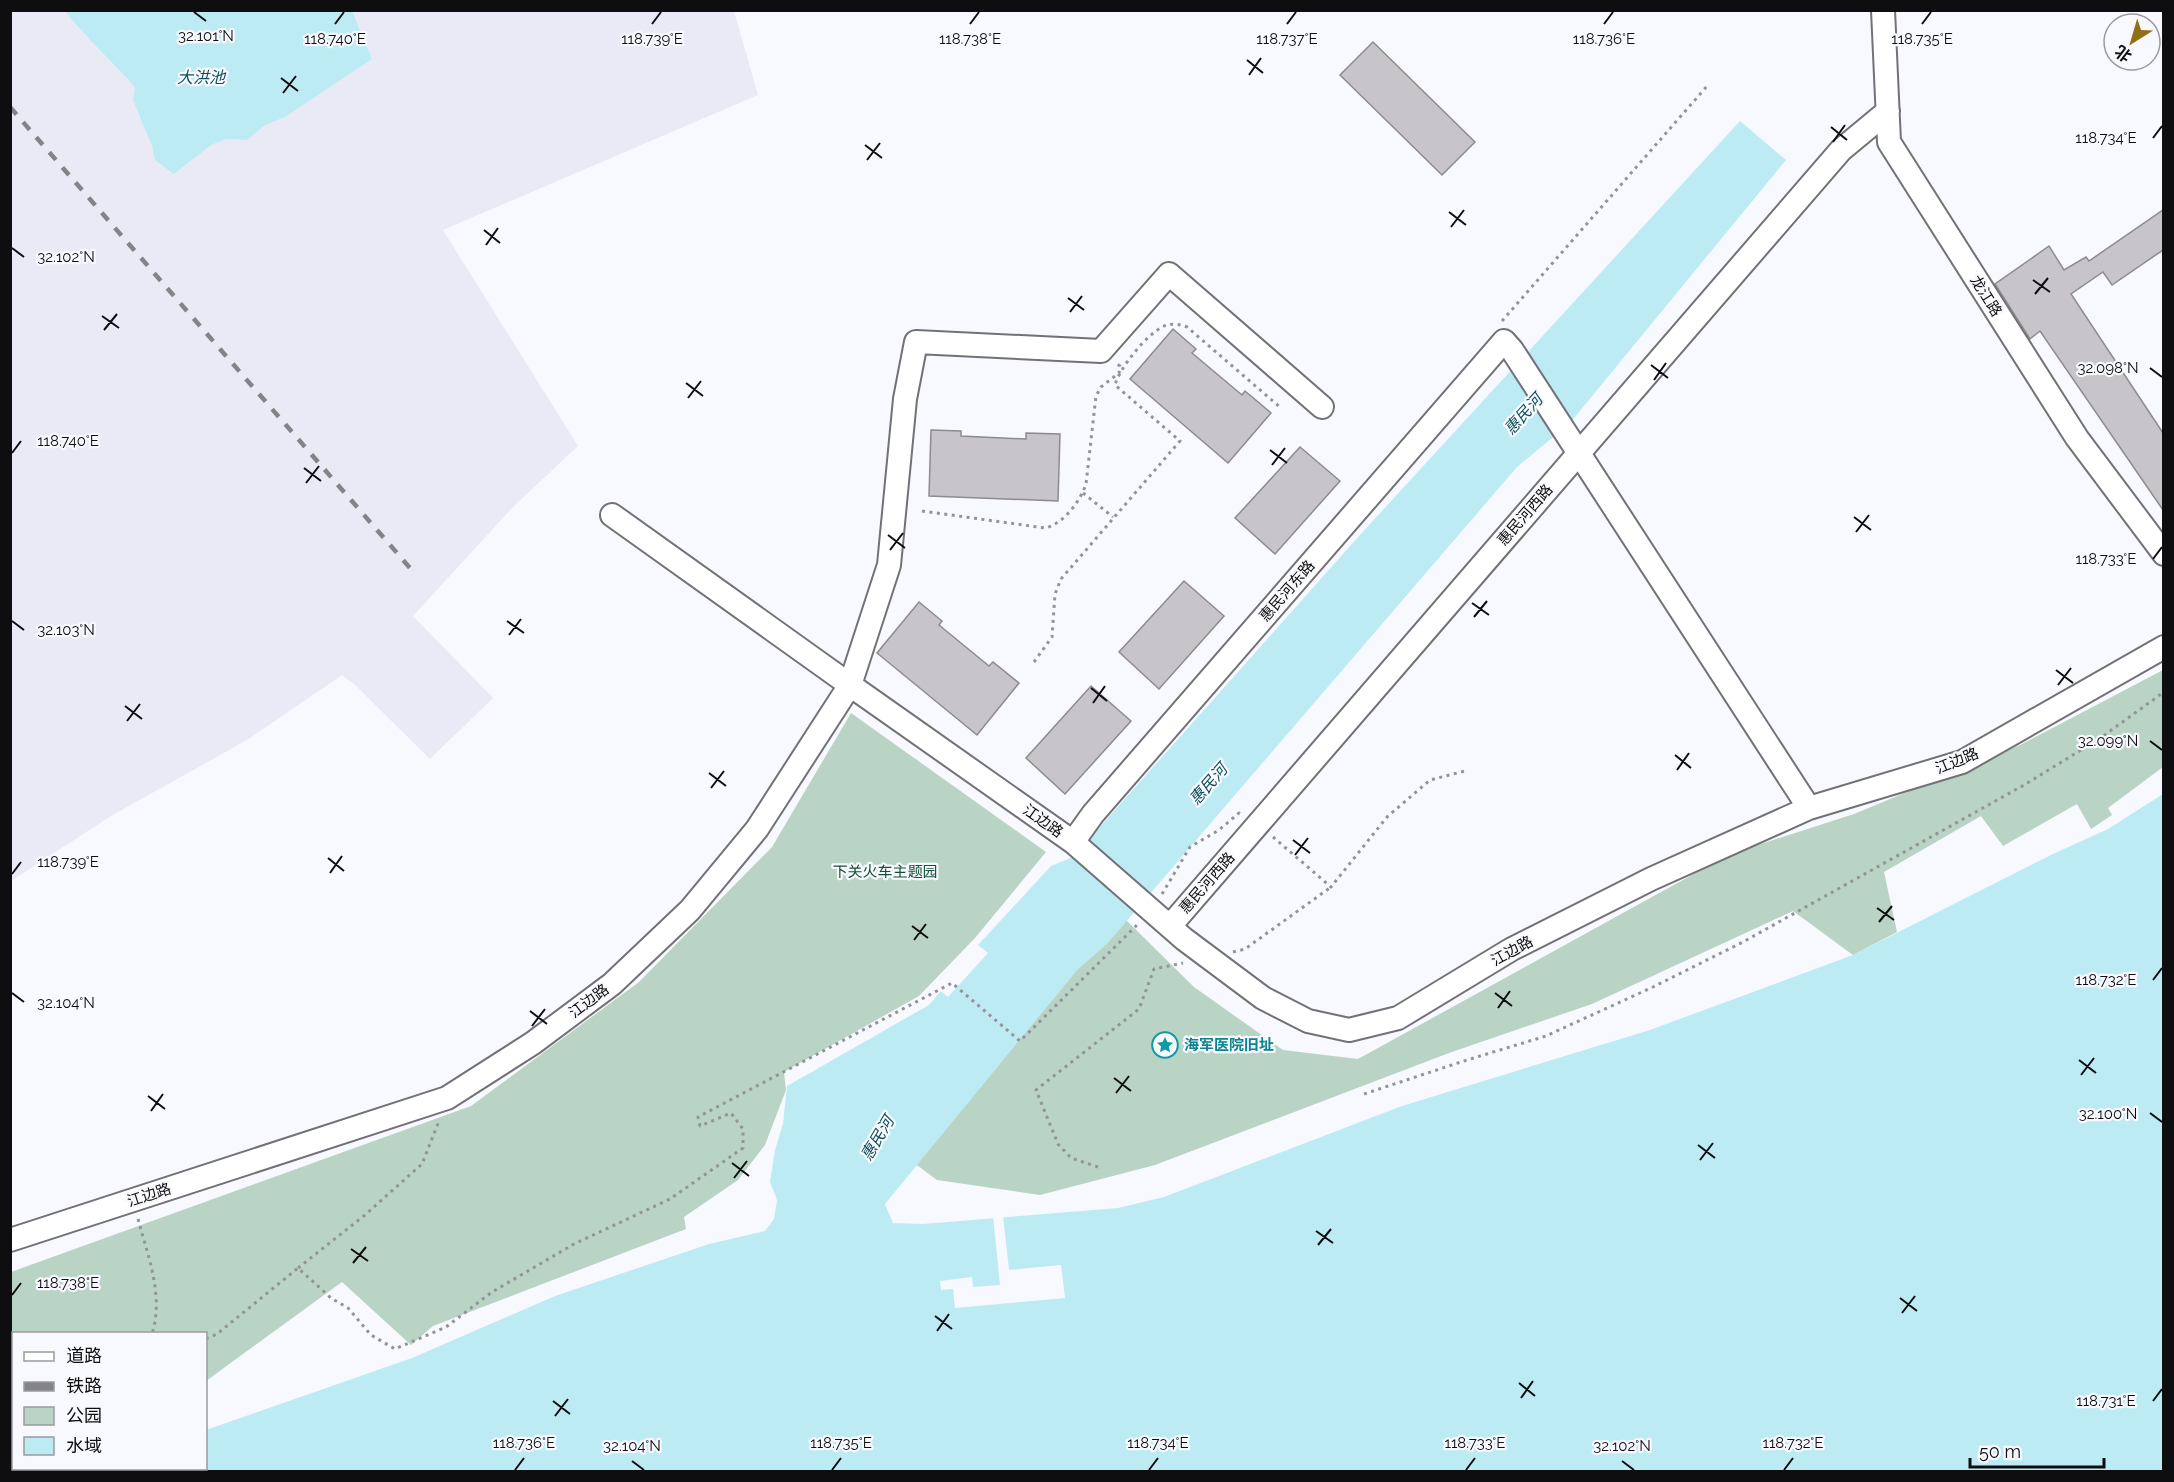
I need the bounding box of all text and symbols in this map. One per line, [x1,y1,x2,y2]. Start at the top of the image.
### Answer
north arrow [2102,12,2162,72]
text: 32.101°N [178,27,234,45]
text: 118.740°E [304,30,366,48]
text: 118.739°E [621,30,683,48]
text: 118.738°E [939,30,1001,48]
text: 118.737°E [1256,30,1318,48]
text: 118.736°E [1573,30,1635,48]
text: 118.735°E [1891,30,1953,48]
text: 北 [2111,41,2135,66]
water label: 大洪池 [177,68,227,87]
text: 118.734°E [2075,129,2137,147]
text: 32.102°N [37,248,95,266]
street label: 龙江路 [1966,272,2006,320]
text: 32.098°N [2077,359,2139,377]
water label: 惠民河 [1500,388,1548,439]
text: 118.740°E [37,432,99,450]
street label: 惠民河西路 [1494,481,1556,549]
text: 118.733°E [2075,550,2137,568]
street label: 惠民河东路 [1256,557,1318,625]
text: 32.103°N [37,621,95,639]
text: 32.099°N [2078,732,2138,750]
street label: 江边路 [1933,744,1981,778]
water label: 惠民河 [1185,758,1233,809]
street label: 江边路 [1019,801,1067,841]
street label: 惠民河西路 [1176,849,1238,917]
text: 118.739°E [37,853,99,871]
park label: 下关火车主题园 [832,863,938,881]
street label: 江边路 [1488,932,1536,970]
text: 118.732°E [2076,971,2136,989]
street label: 江边路 [566,980,612,1022]
text: 32.104°N [37,994,95,1012]
place icon: 海军医院旧址 [1150,1030,1180,1060]
place label: 海军医院旧址 [1184,1036,1274,1054]
text: 32.100°N [2079,1105,2137,1123]
water label: 惠民河 [857,1110,899,1164]
street label: 江边路 [125,1179,173,1211]
text: 118.738°E [37,1274,99,1292]
legend [12,1332,207,1470]
text: 道路 [66,1345,102,1366]
text: 铁路 [66,1375,102,1396]
text: 118.731°E [2076,1392,2136,1410]
text: 公园 [66,1405,102,1426]
scale bar [1970,1431,2104,1469]
text: 118.736°E [493,1434,555,1452]
text: 118.735°E [810,1434,872,1452]
text: 118.734°E [1127,1434,1189,1452]
text: 118.733°E [1444,1434,1506,1452]
text: 118.732°E [1763,1434,1823,1452]
text: 水域 [66,1435,102,1456]
text: 32.104°N [603,1437,661,1455]
text: 32.102°N [1593,1437,1651,1455]
text: 50 m [1979,1441,2021,1462]

